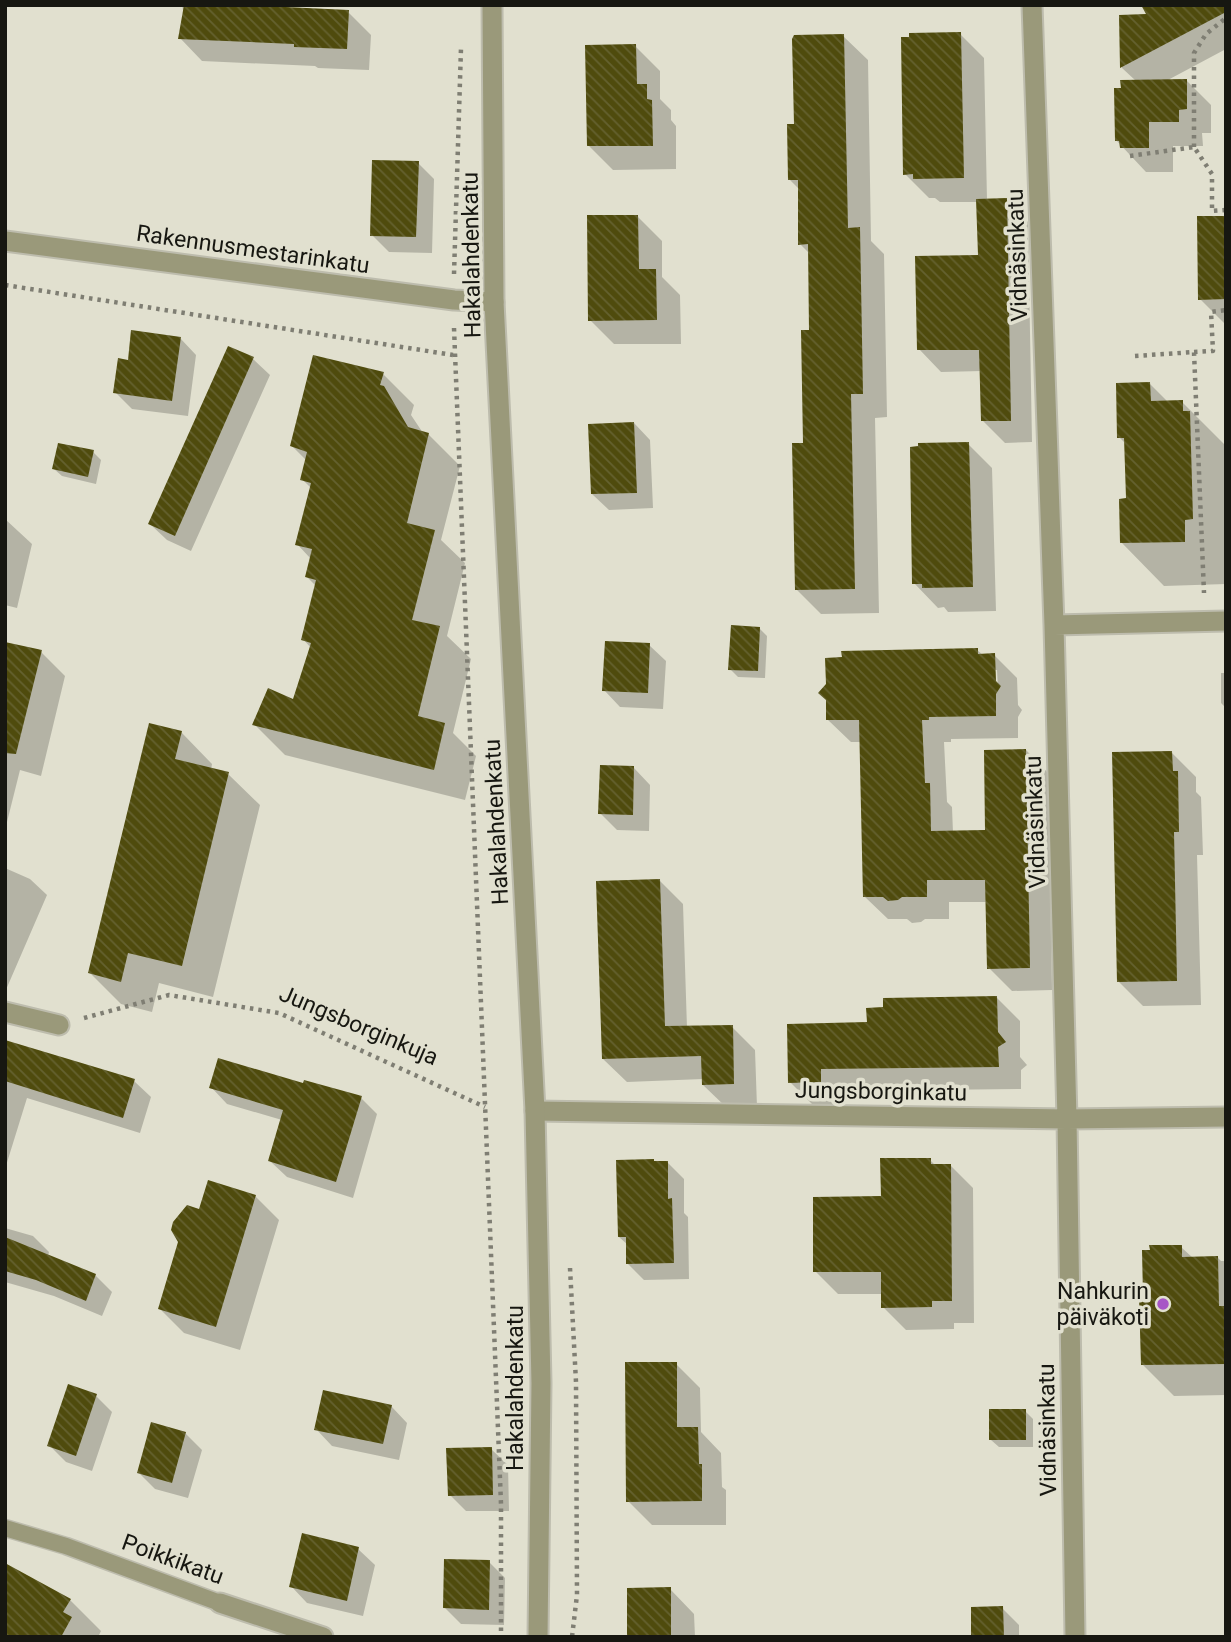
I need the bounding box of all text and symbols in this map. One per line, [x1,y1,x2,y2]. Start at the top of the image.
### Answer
street label: Hakalahdenkatu [457,172,486,338]
street label: Vidnäsinkatu [1002,188,1033,322]
street label: Rakennusmestarinkatu [135,220,371,279]
street label: Hakalahdenkatu [479,738,514,906]
street label: Vidnäsinkatu [1020,755,1051,889]
street label: Jungsborginkuja [275,980,442,1071]
street label: Jungsborginkatu [795,1077,967,1106]
place label: Nahkurin päiväkoti [1057,1278,1149,1331]
marker: Nahkurin päiväkoti [1155,1296,1171,1312]
street label: Hakalahdenkatu [502,1305,529,1471]
street label: Vidnäsinkatu [1033,1363,1062,1497]
street label: Poikkikatu [118,1529,227,1590]

